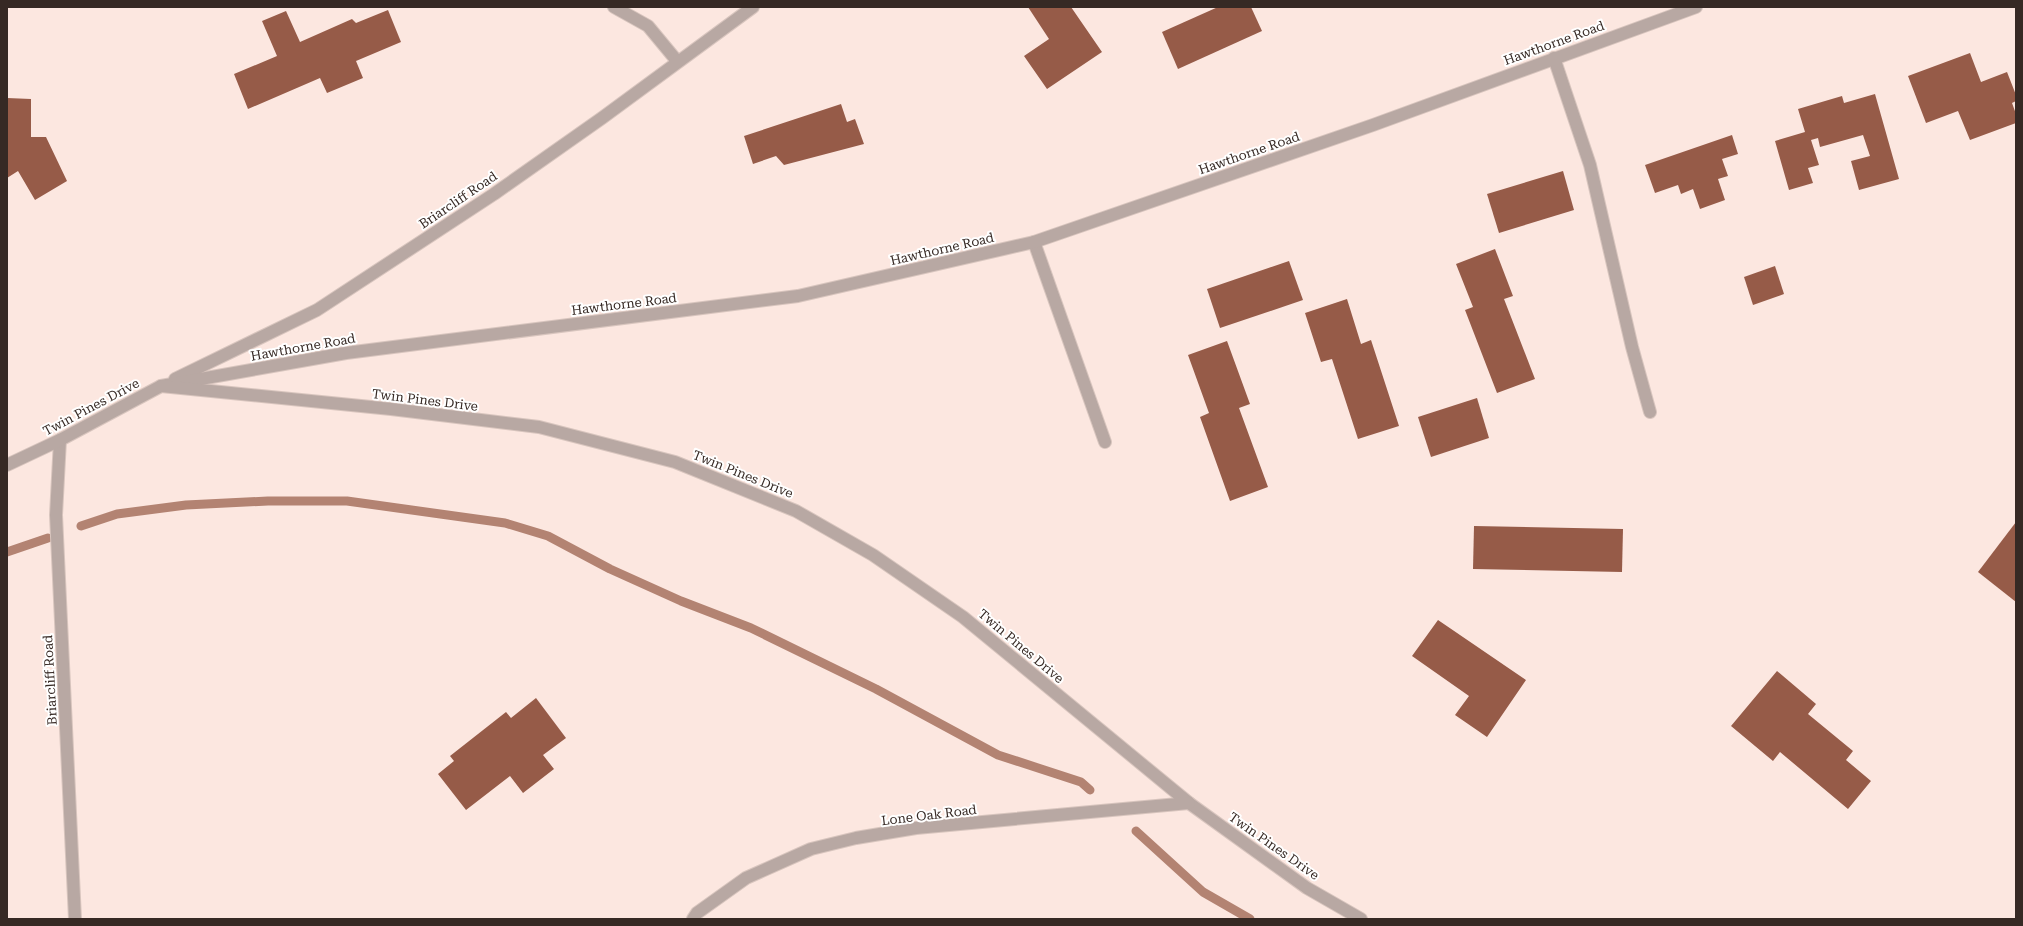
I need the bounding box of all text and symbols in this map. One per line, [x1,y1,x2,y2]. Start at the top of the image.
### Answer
street label: Hawthorne Road [1502,18,1607,68]
street label: Hawthorne Road [1196,128,1302,177]
street label: Briarcliff Road [416,168,500,232]
street label: Hawthorne Road [889,230,996,268]
street label: Hawthorne Road [571,290,678,318]
street label: Hawthorne Road [250,330,357,364]
street label: Twin Pines Drive [40,375,142,439]
street label: Twin Pines Drive [371,386,479,414]
street label: Twin Pines Drive [691,447,795,501]
street label: Twin Pines Drive [975,606,1067,686]
street label: Briarcliff Road [40,634,60,726]
street label: Lone Oak Road [881,802,978,828]
street label: Twin Pines Drive [1226,809,1322,883]

